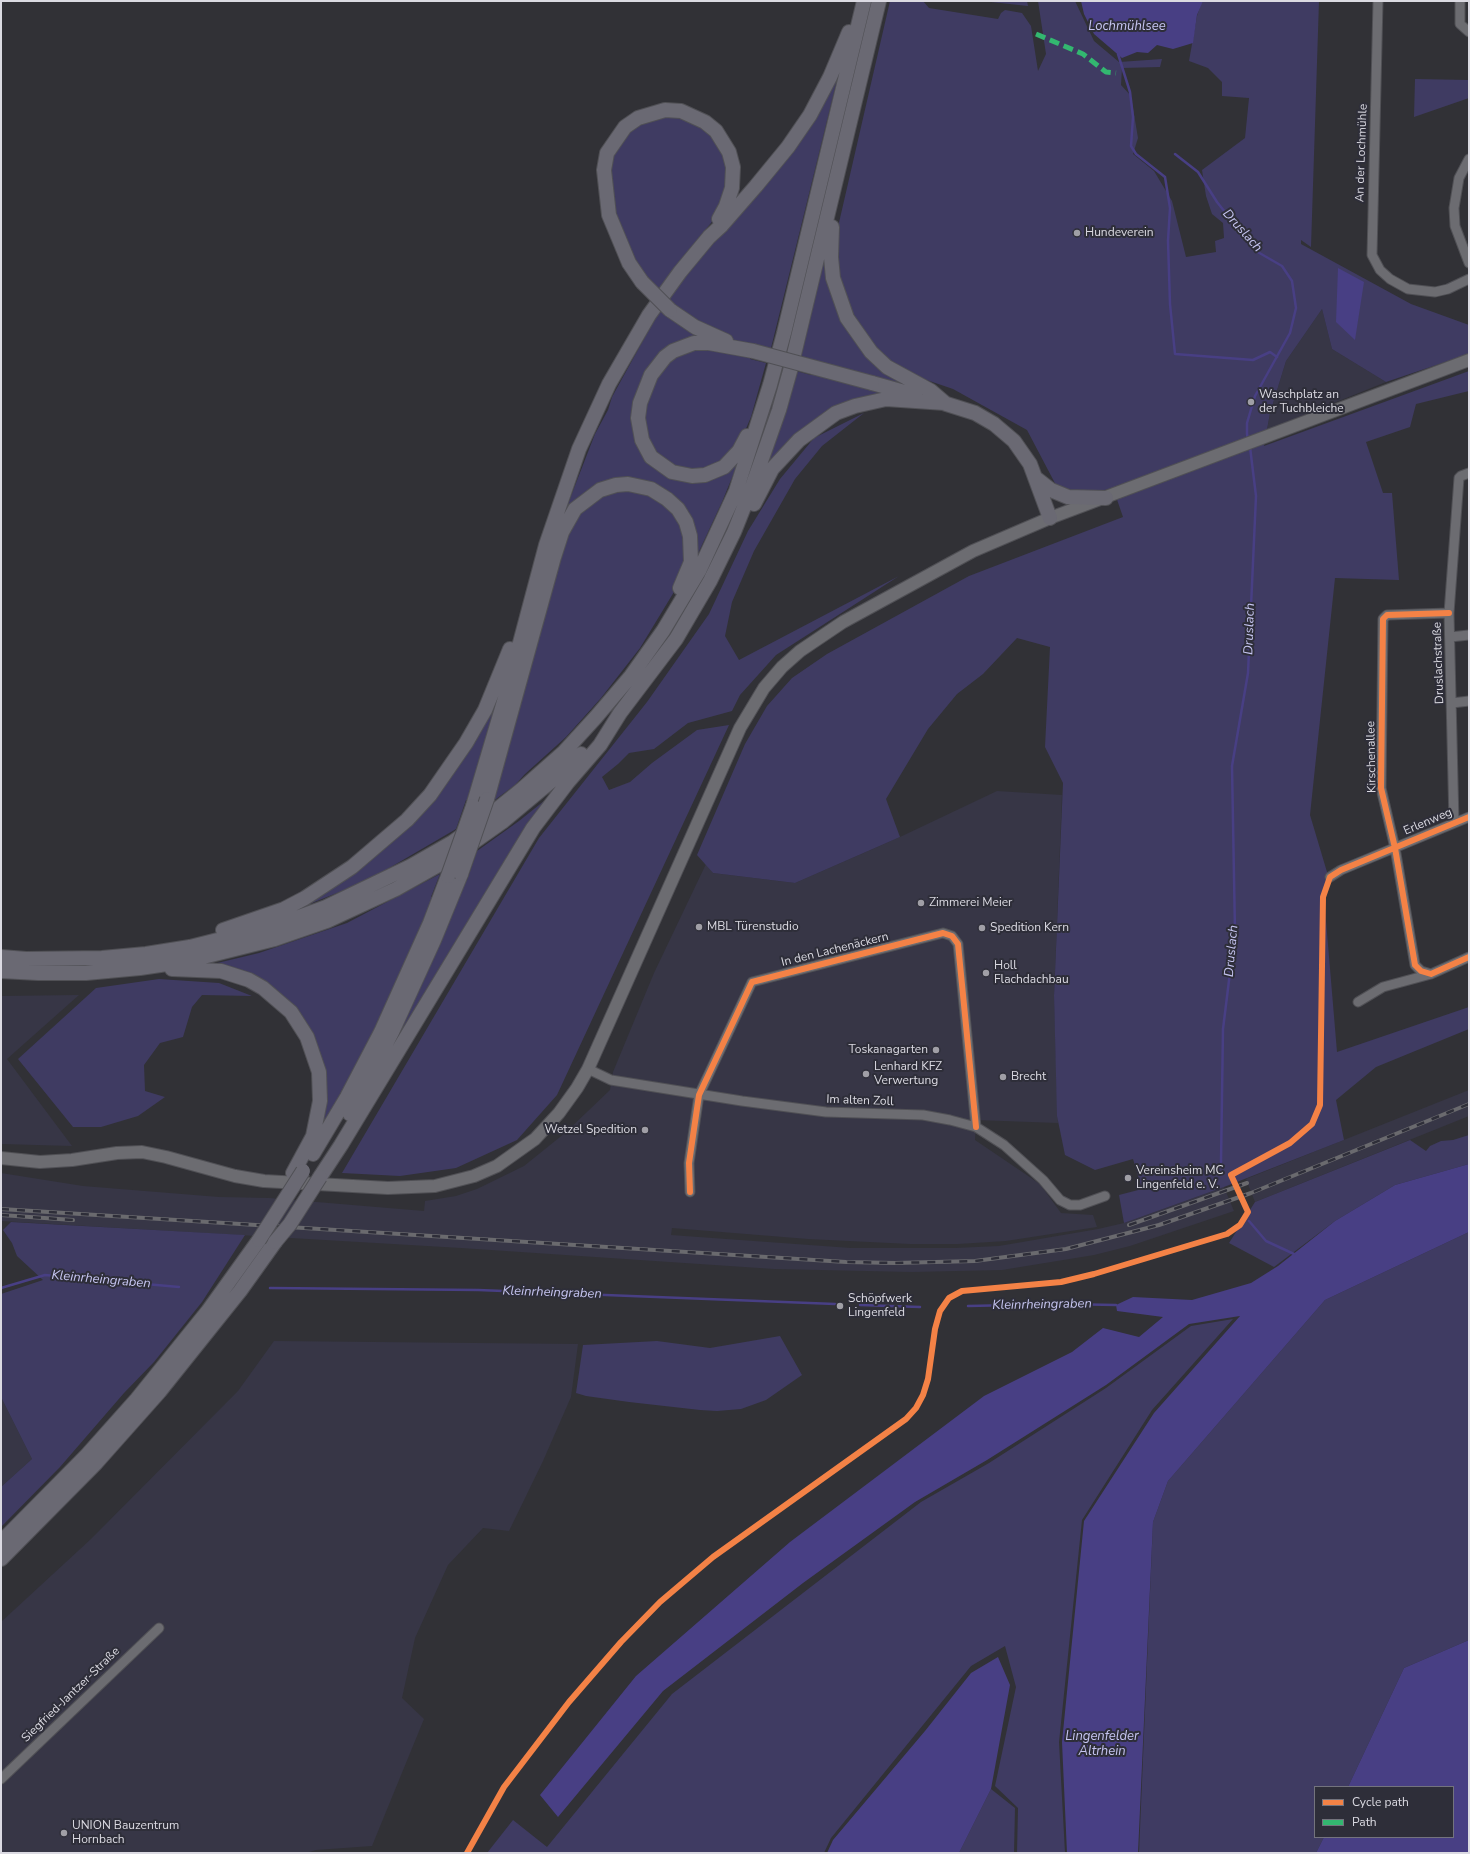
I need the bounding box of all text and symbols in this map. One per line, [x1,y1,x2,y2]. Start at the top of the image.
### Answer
water label: Lochmühlsee [1088,19,1166,35]
street label: An der Lochmühle [1353,103,1371,203]
water label: Druslach [1219,206,1265,256]
place label: Hundeverein [1085,226,1154,240]
marker: Hundeverein [1072,228,1082,238]
place label: Waschplatz an der Tuchbleiche [1259,388,1344,416]
marker: Waschplatz an der Tuchbleiche [1246,397,1256,407]
water label: Druslach [1241,603,1259,655]
street label: Druslachstraße [1430,622,1448,704]
street label: Kirschenallee [1364,721,1380,793]
street label: Erlenweg [1402,805,1454,839]
place label: Zimmerei Meier [929,896,1012,910]
marker: Zimmerei Meier [916,898,926,908]
place label: MBL Türenstudio [707,920,799,934]
place label: Spedition Kern [990,921,1069,935]
marker: MBL Türenstudio [694,922,704,932]
marker: Spedition Kern [977,923,987,933]
water label: Druslach [1222,924,1242,978]
street label: In den Lachenäckern [780,930,890,970]
place label: Holl Flachdachbau [994,959,1069,987]
marker: Holl Flachdachbau [981,968,991,978]
place label: Toskanagarten [848,1043,928,1057]
marker: Toskanagarten [931,1045,941,1055]
place label: Lenhard KFZ Verwertung [874,1060,942,1088]
marker: Lenhard KFZ Verwertung [861,1069,871,1079]
place label: Brecht [1011,1070,1046,1084]
marker: Brecht [998,1072,1008,1082]
street label: Im alten Zoll [826,1093,894,1109]
place label: Wetzel Spedition [544,1123,637,1137]
marker: Wetzel Spedition [640,1125,650,1135]
place label: Vereinsheim MC Lingenfeld e. V. [1136,1164,1224,1192]
marker: Vereinsheim MC Lingenfeld e. V. [1123,1173,1133,1183]
water label: Kleinrheingraben [51,1268,151,1292]
water label: Kleinrheingraben [502,1283,602,1303]
place label: Schöpfwerk Lingenfeld [848,1292,912,1320]
water label: Kleinrheingraben [992,1296,1092,1314]
marker: Schöpfwerk Lingenfeld [835,1301,845,1311]
street label: Siegfried-Jantzer-Straße [19,1644,123,1746]
water label: Lingenfelder Altrhein [1065,1729,1139,1760]
legend [1314,1786,1454,1838]
text: Cycle path [1352,1794,1409,1810]
text: Path [1352,1814,1377,1830]
place label: UNION Bauzentrum Hornbach [72,1819,179,1847]
marker: UNION Bauzentrum Hornbach [59,1828,69,1838]

